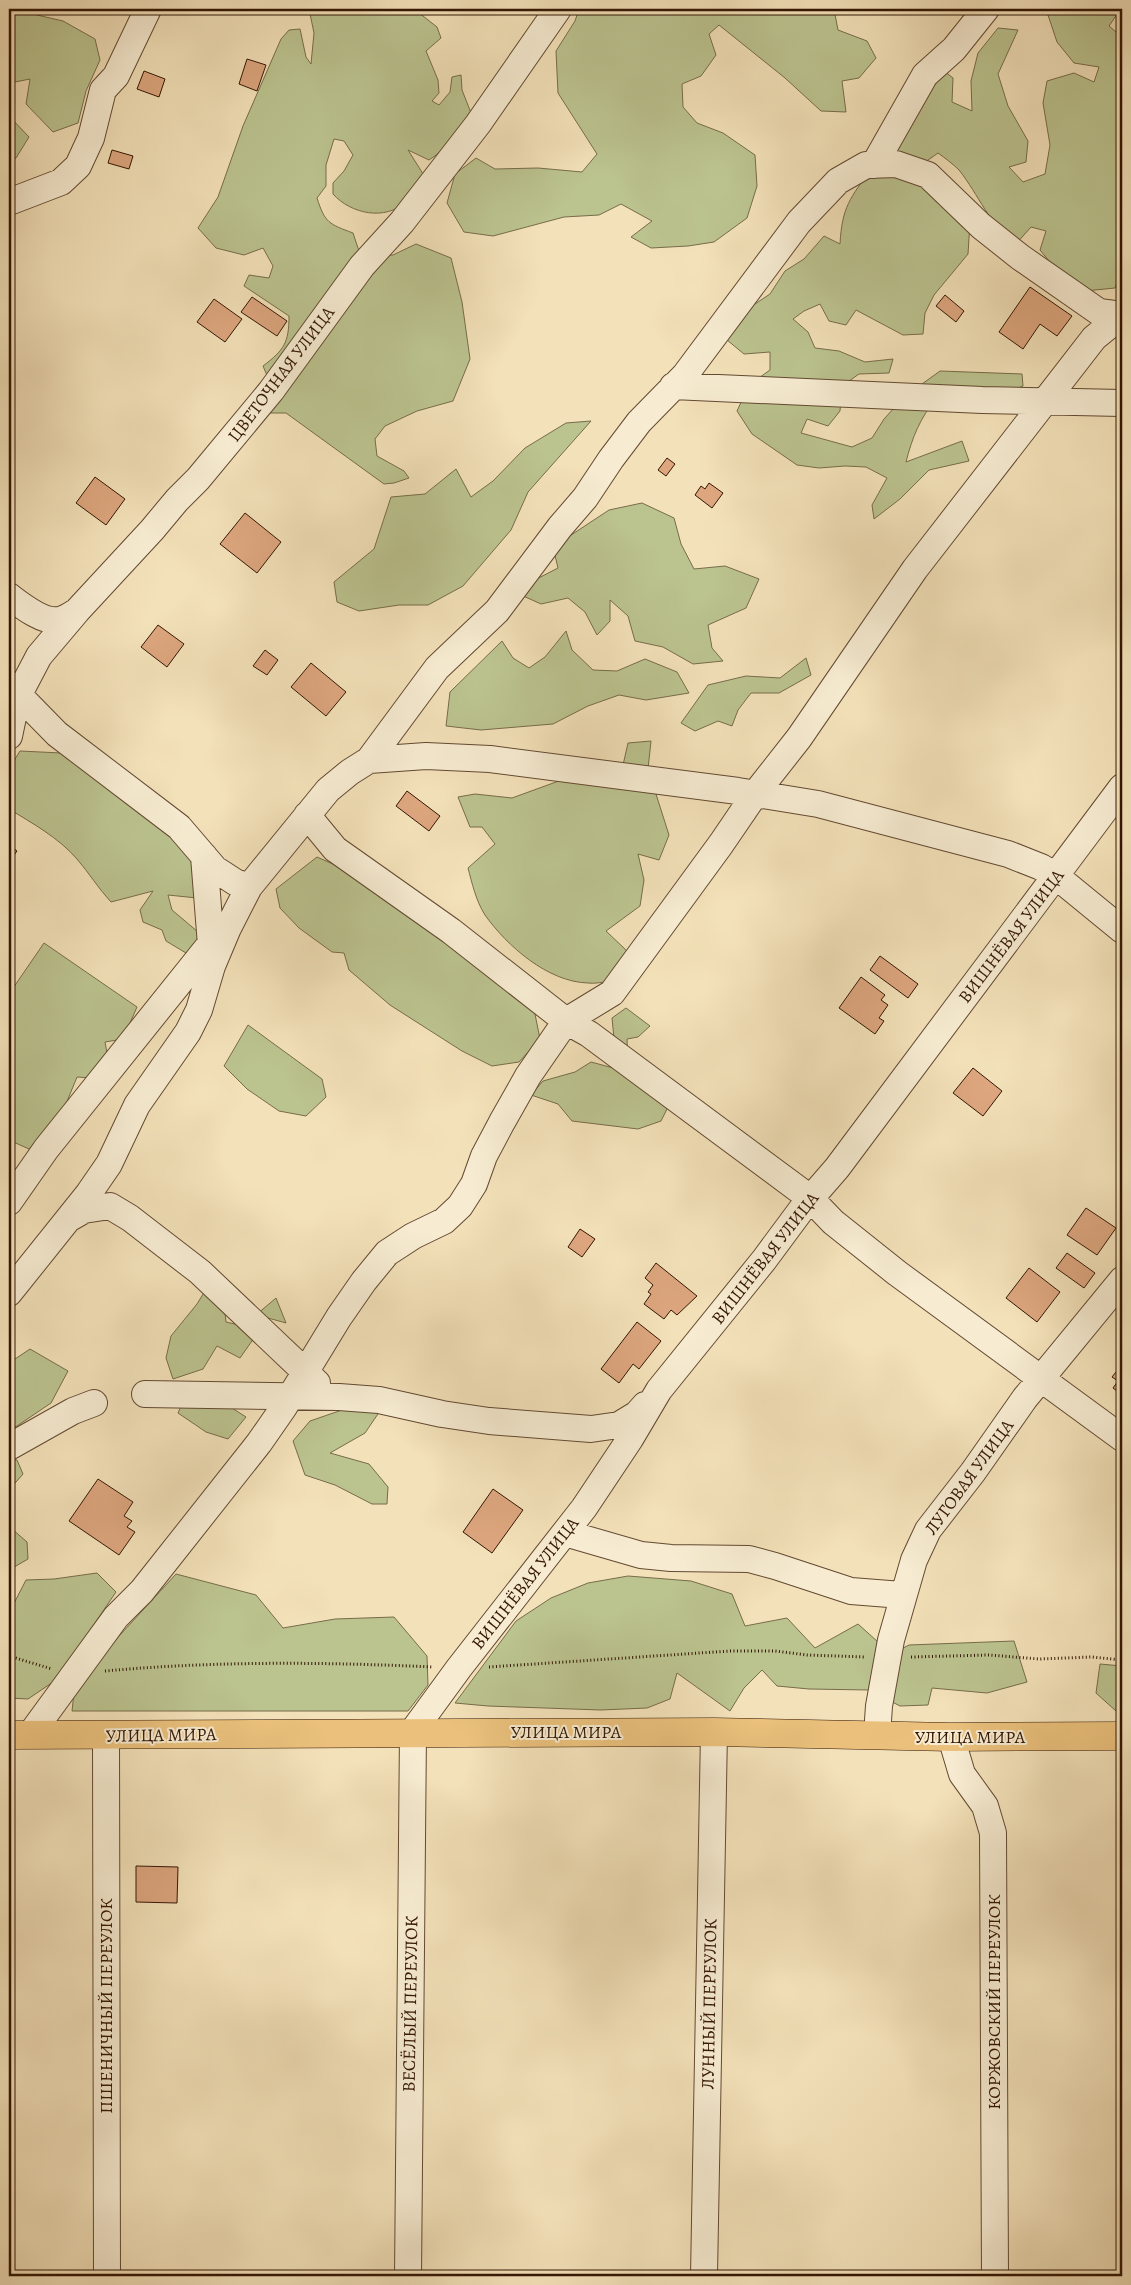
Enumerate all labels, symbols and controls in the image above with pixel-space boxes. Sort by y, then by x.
street label: ЦВЕТОЧНАЯ УЛИЦА [222,301,340,447]
street label: ВИШНЁВАЯ УЛИЦА [953,864,1070,1008]
street label: ВИШНЁВАЯ УЛИЦА [706,1186,825,1329]
street label: ЛУГОВАЯ УЛИЦА [919,1414,1019,1539]
street label: ВИШНЁВАЯ УЛИЦА [466,1511,585,1654]
street label: УЛИЦА МИРА [511,1720,622,1744]
street label: УЛИЦА МИРА [105,1722,217,1748]
street label: УЛИЦА МИРА [915,1725,1026,1749]
street label: КОРЖОВСКИЙ ПЕРЕУЛОК [982,1894,1006,2110]
street label: ПШЕНИЧНЫЙ ПЕРЕУЛОК [94,1898,118,2114]
street label: ВЕСЁЛЫЙ ПЕРЕУЛОК [396,1915,424,2092]
street label: ЛУННЫЙ ПЕРЕУЛОК [696,1918,722,2090]

